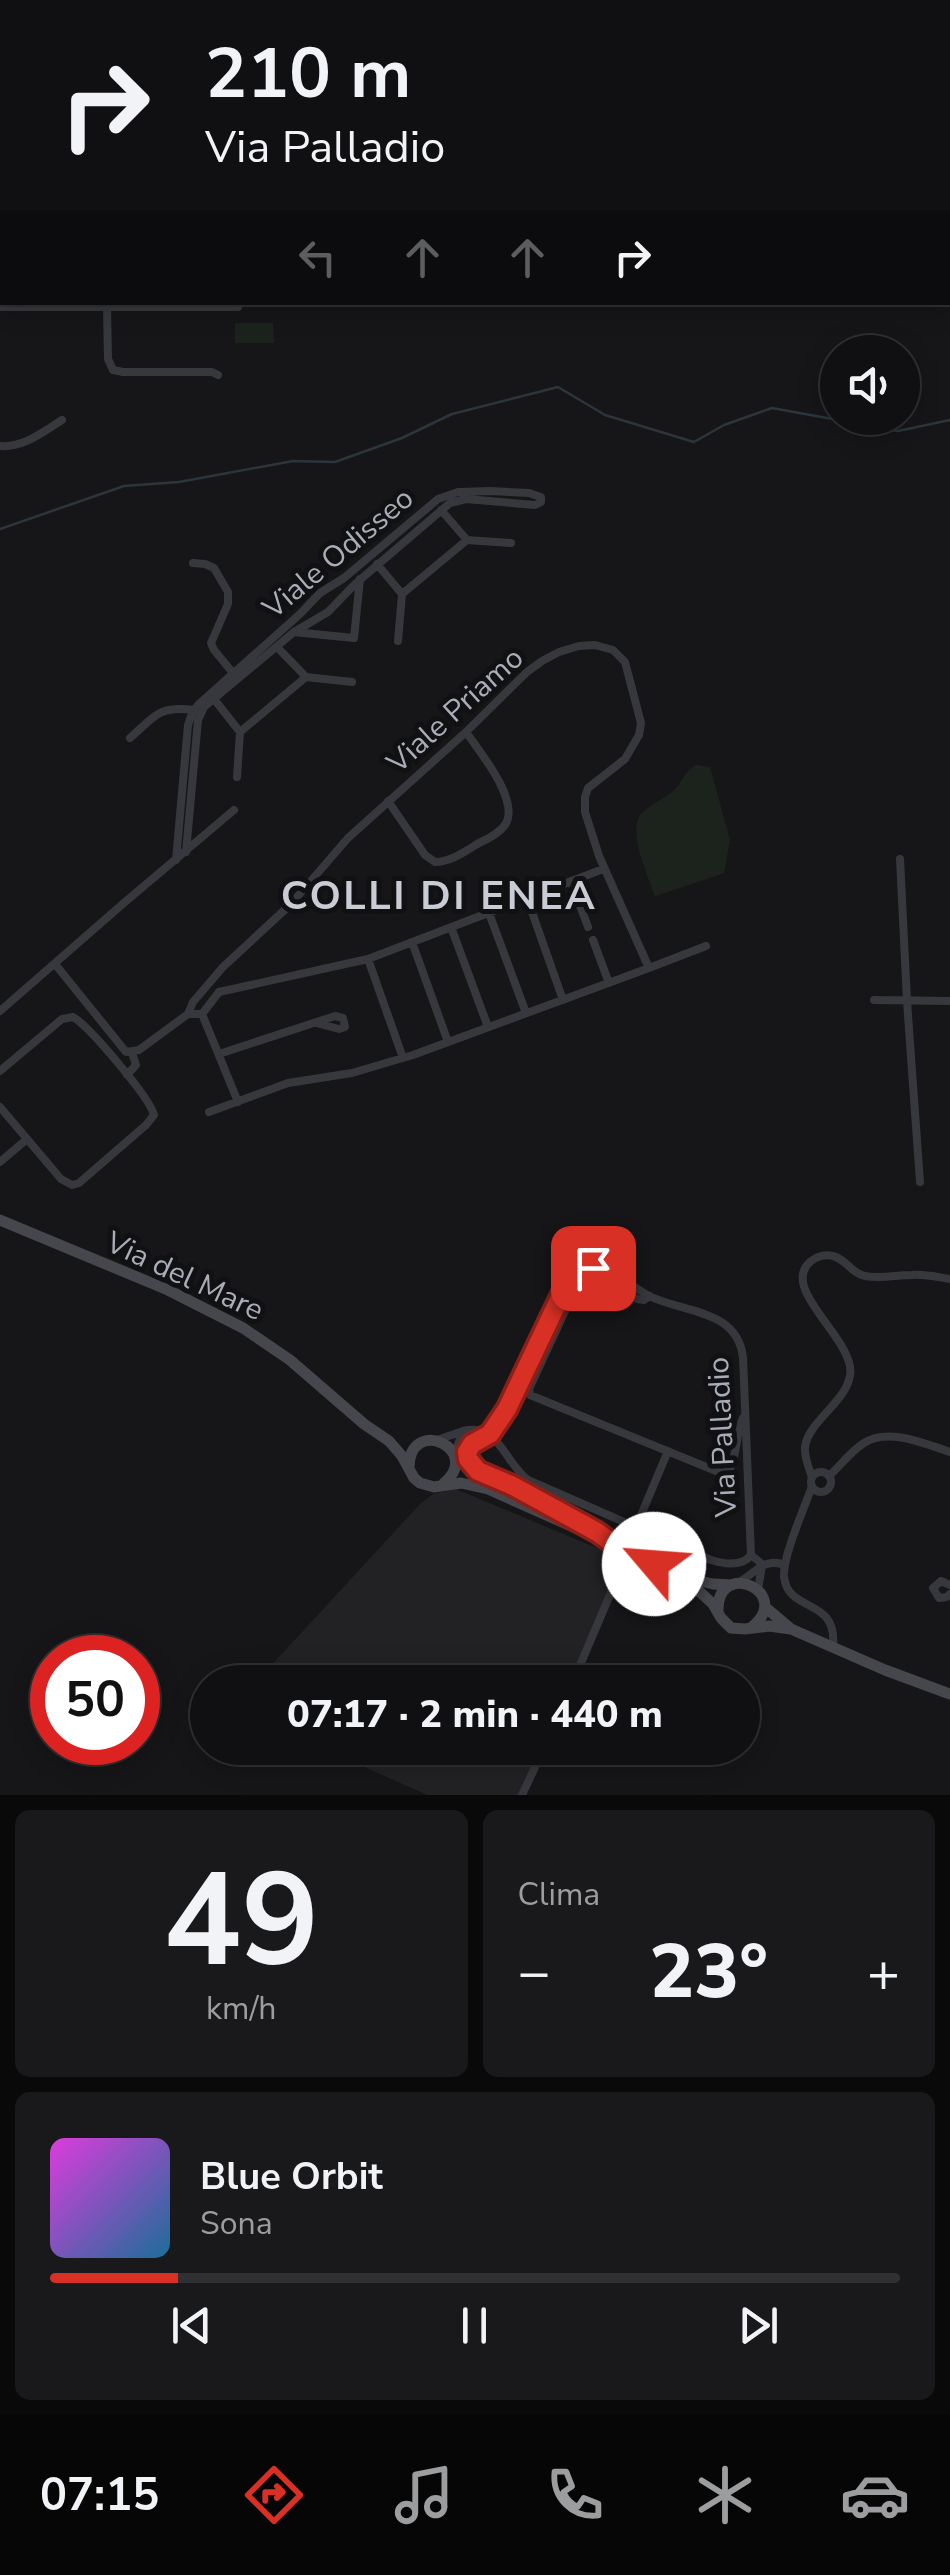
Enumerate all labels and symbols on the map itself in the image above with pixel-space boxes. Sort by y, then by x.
street label: Viale Odisseo [254,478,422,629]
street label: Viale Priamo [377,638,532,783]
district label: COLLI DI ENEA [281,869,597,923]
street label: Via del Mare [98,1222,270,1331]
pin [551,1226,636,1311]
street label: Via Palladio [698,1356,747,1519]
position arrow [602,1512,706,1616]
speed limit sign: 50 [30,1635,160,1765]

